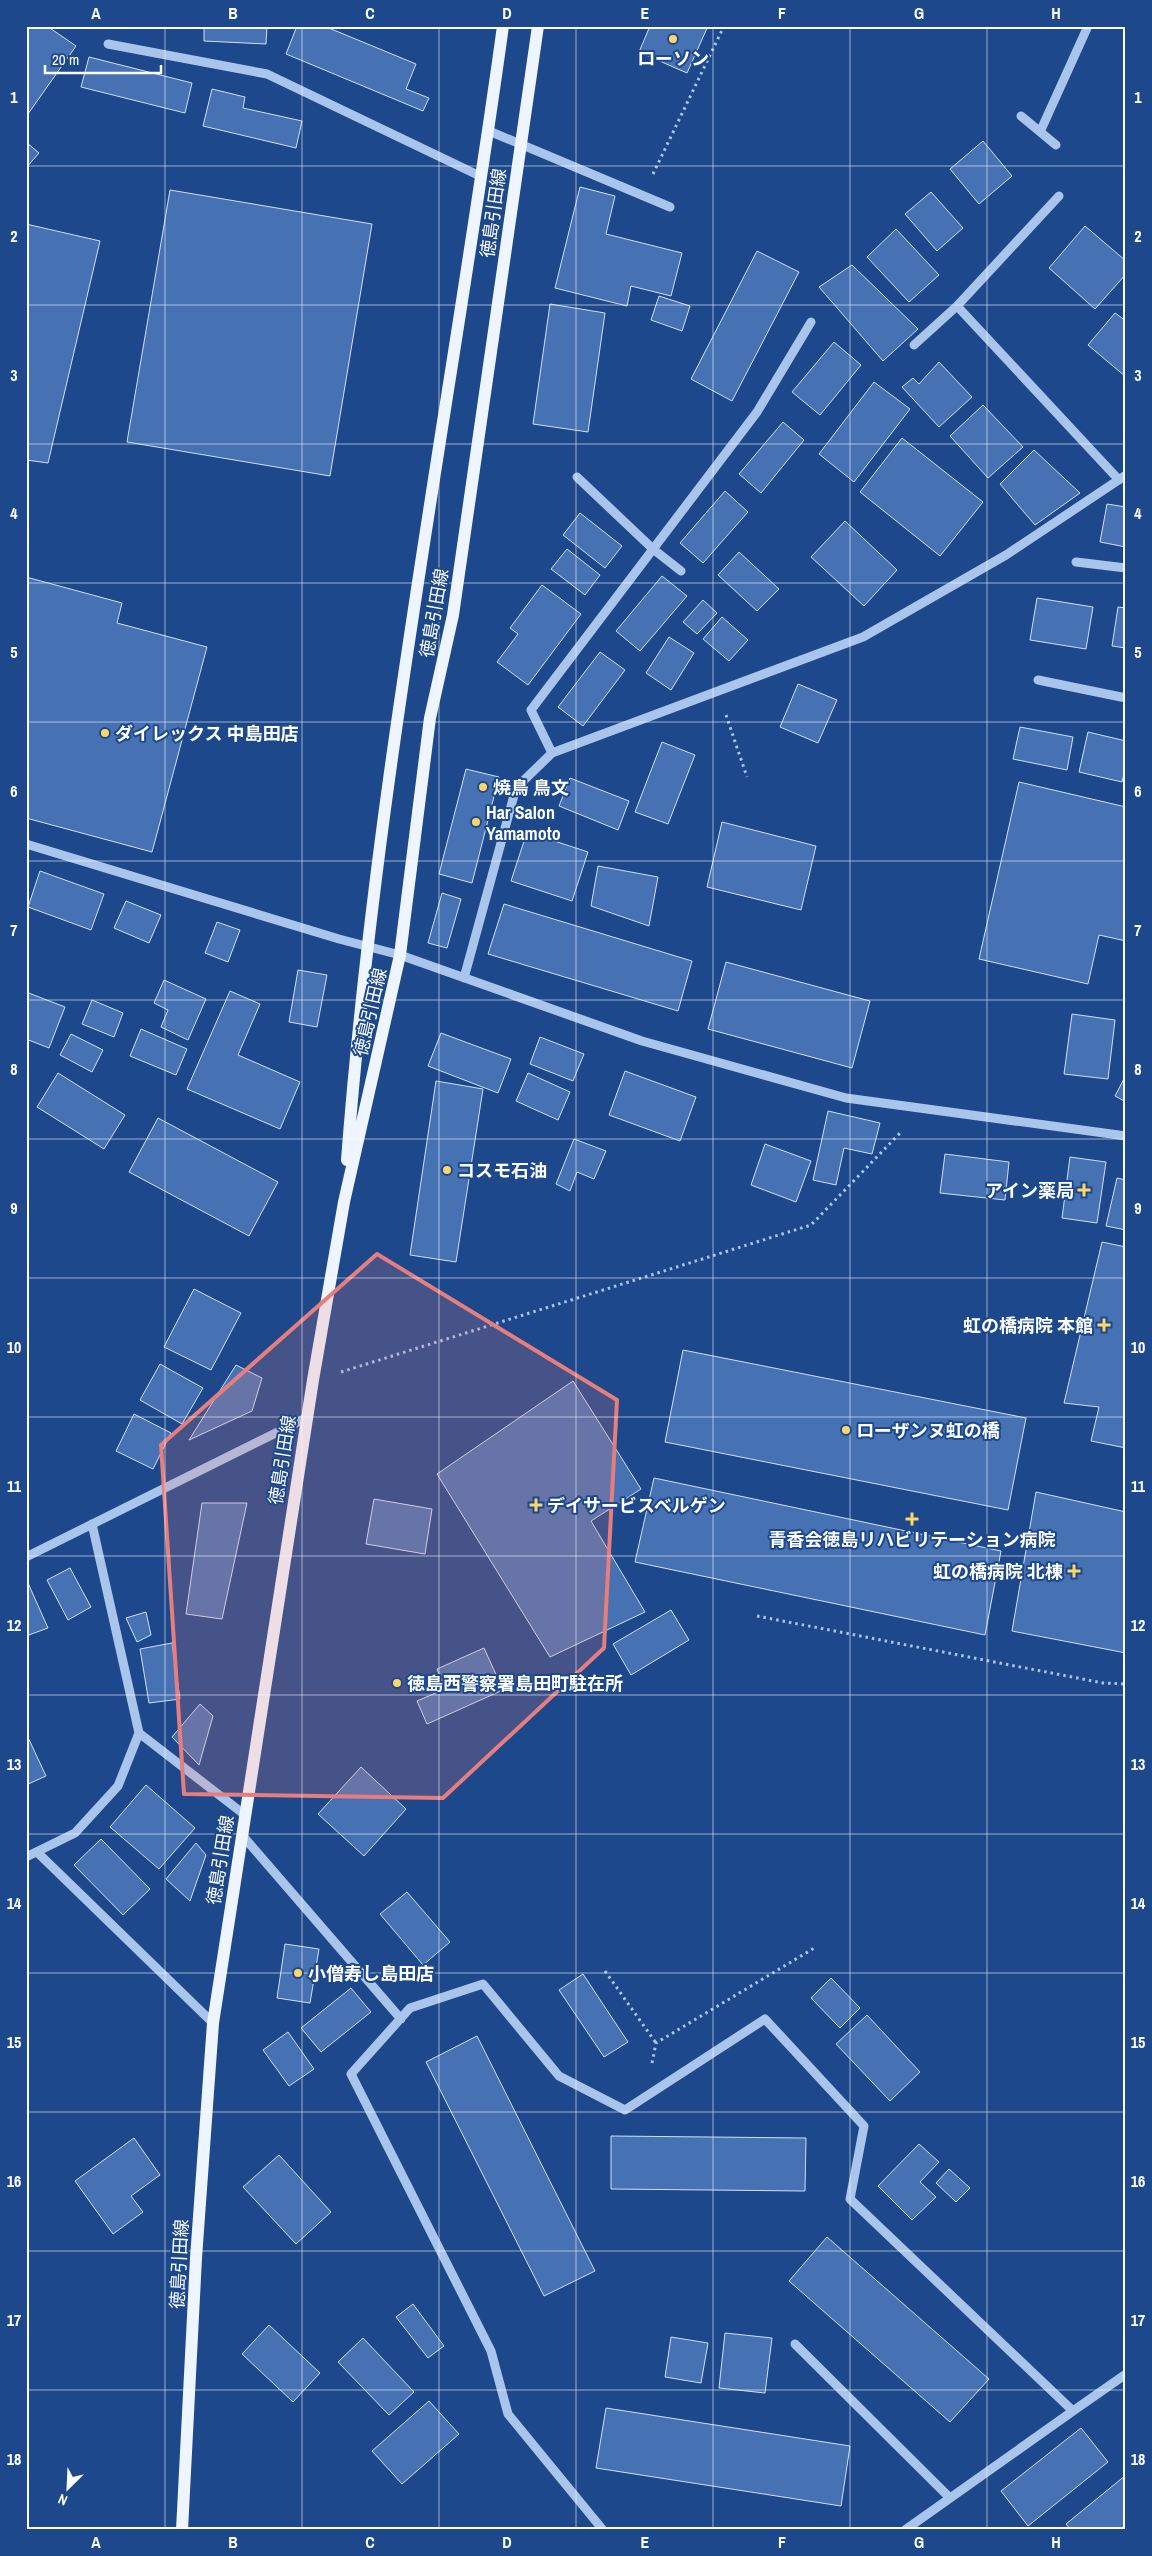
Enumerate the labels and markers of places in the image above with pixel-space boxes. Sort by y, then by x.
marker: ローソン [667,33,679,45]
place label: ローソン [637,46,709,71]
place label: ダイレックス 中島田店 [115,721,299,746]
marker: ダイレックス 中島田店 [99,727,111,739]
place label: 焼鳥 鳥文 [493,775,569,800]
marker: 焼鳥 鳥文 [477,781,489,793]
place label: Har Salon Yamamoto [486,800,561,846]
marker: Har Salon Yamamoto [470,816,482,828]
place label: コスモ石油 [457,1158,547,1183]
marker: コスモ石油 [441,1164,453,1176]
place label: アイン薬局 [985,1178,1074,1203]
marker: アイン薬局 [1078,1184,1090,1196]
place label: 虹の橋病院 本館 [963,1313,1093,1338]
marker: 虹の橋病院 本館 [1097,1318,1111,1332]
place label: ローザンヌ虹の橋 [856,1418,1000,1443]
marker: ローザンヌ虹の橋 [840,1424,852,1436]
place label: デイサービスベルゲン [547,1493,726,1518]
marker: デイサービスベルゲン [529,1498,543,1512]
marker: 青香会徳島リハビリテーション病院 [905,1512,919,1526]
place label: 青香会徳島リハビリテーション病院 [768,1527,1056,1552]
place label: 虹の橋病院 北棟 [933,1559,1063,1584]
marker: 虹の橋病院 北棟 [1067,1564,1081,1578]
place label: 徳島西警察署島田町駐在所 [407,1671,623,1696]
marker: 徳島西警察署島田町駐在所 [391,1677,403,1689]
place label: 小僧寿し島田店 [308,1961,434,1986]
marker: 小僧寿し島田店 [292,1967,304,1979]

